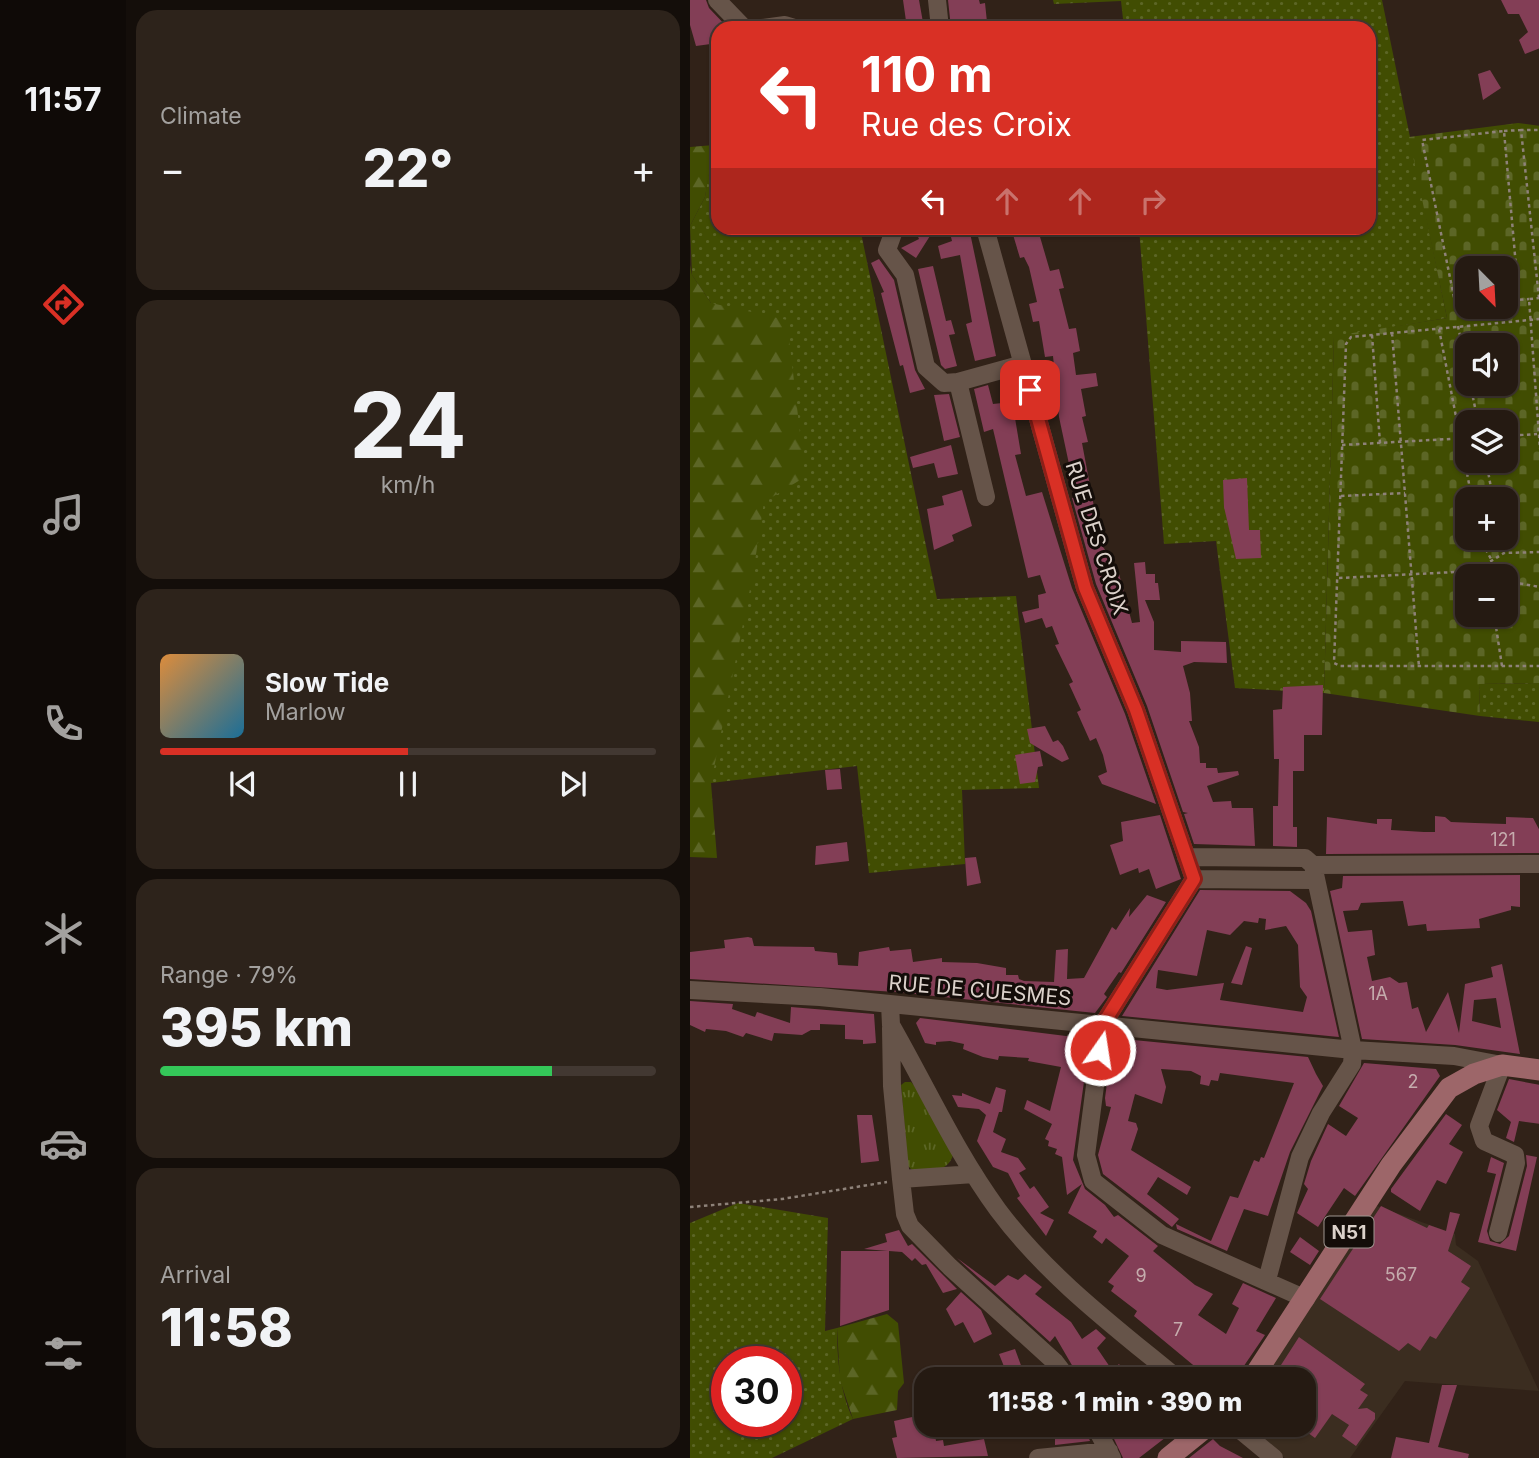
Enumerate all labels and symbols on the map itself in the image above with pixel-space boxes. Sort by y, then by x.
north arrow [1455,256,1518,318]
pin [1000,360,1060,420]
street label: RUE DES CROIX [1060,458,1134,618]
house number: 121 [1490,829,1516,850]
street label: RUE DE CUESMES [888,970,1072,1010]
house number: 1A [1368,983,1388,1004]
position arrow [1063,1013,1137,1087]
house number: 2 [1408,1071,1418,1092]
road number: N51 [1324,1216,1374,1248]
house number: 567 [1385,1264,1417,1285]
house number: 9 [1135,1265,1147,1286]
house number: 7 [1173,1319,1183,1340]
speed limit sign: 30 [711,1346,802,1437]

